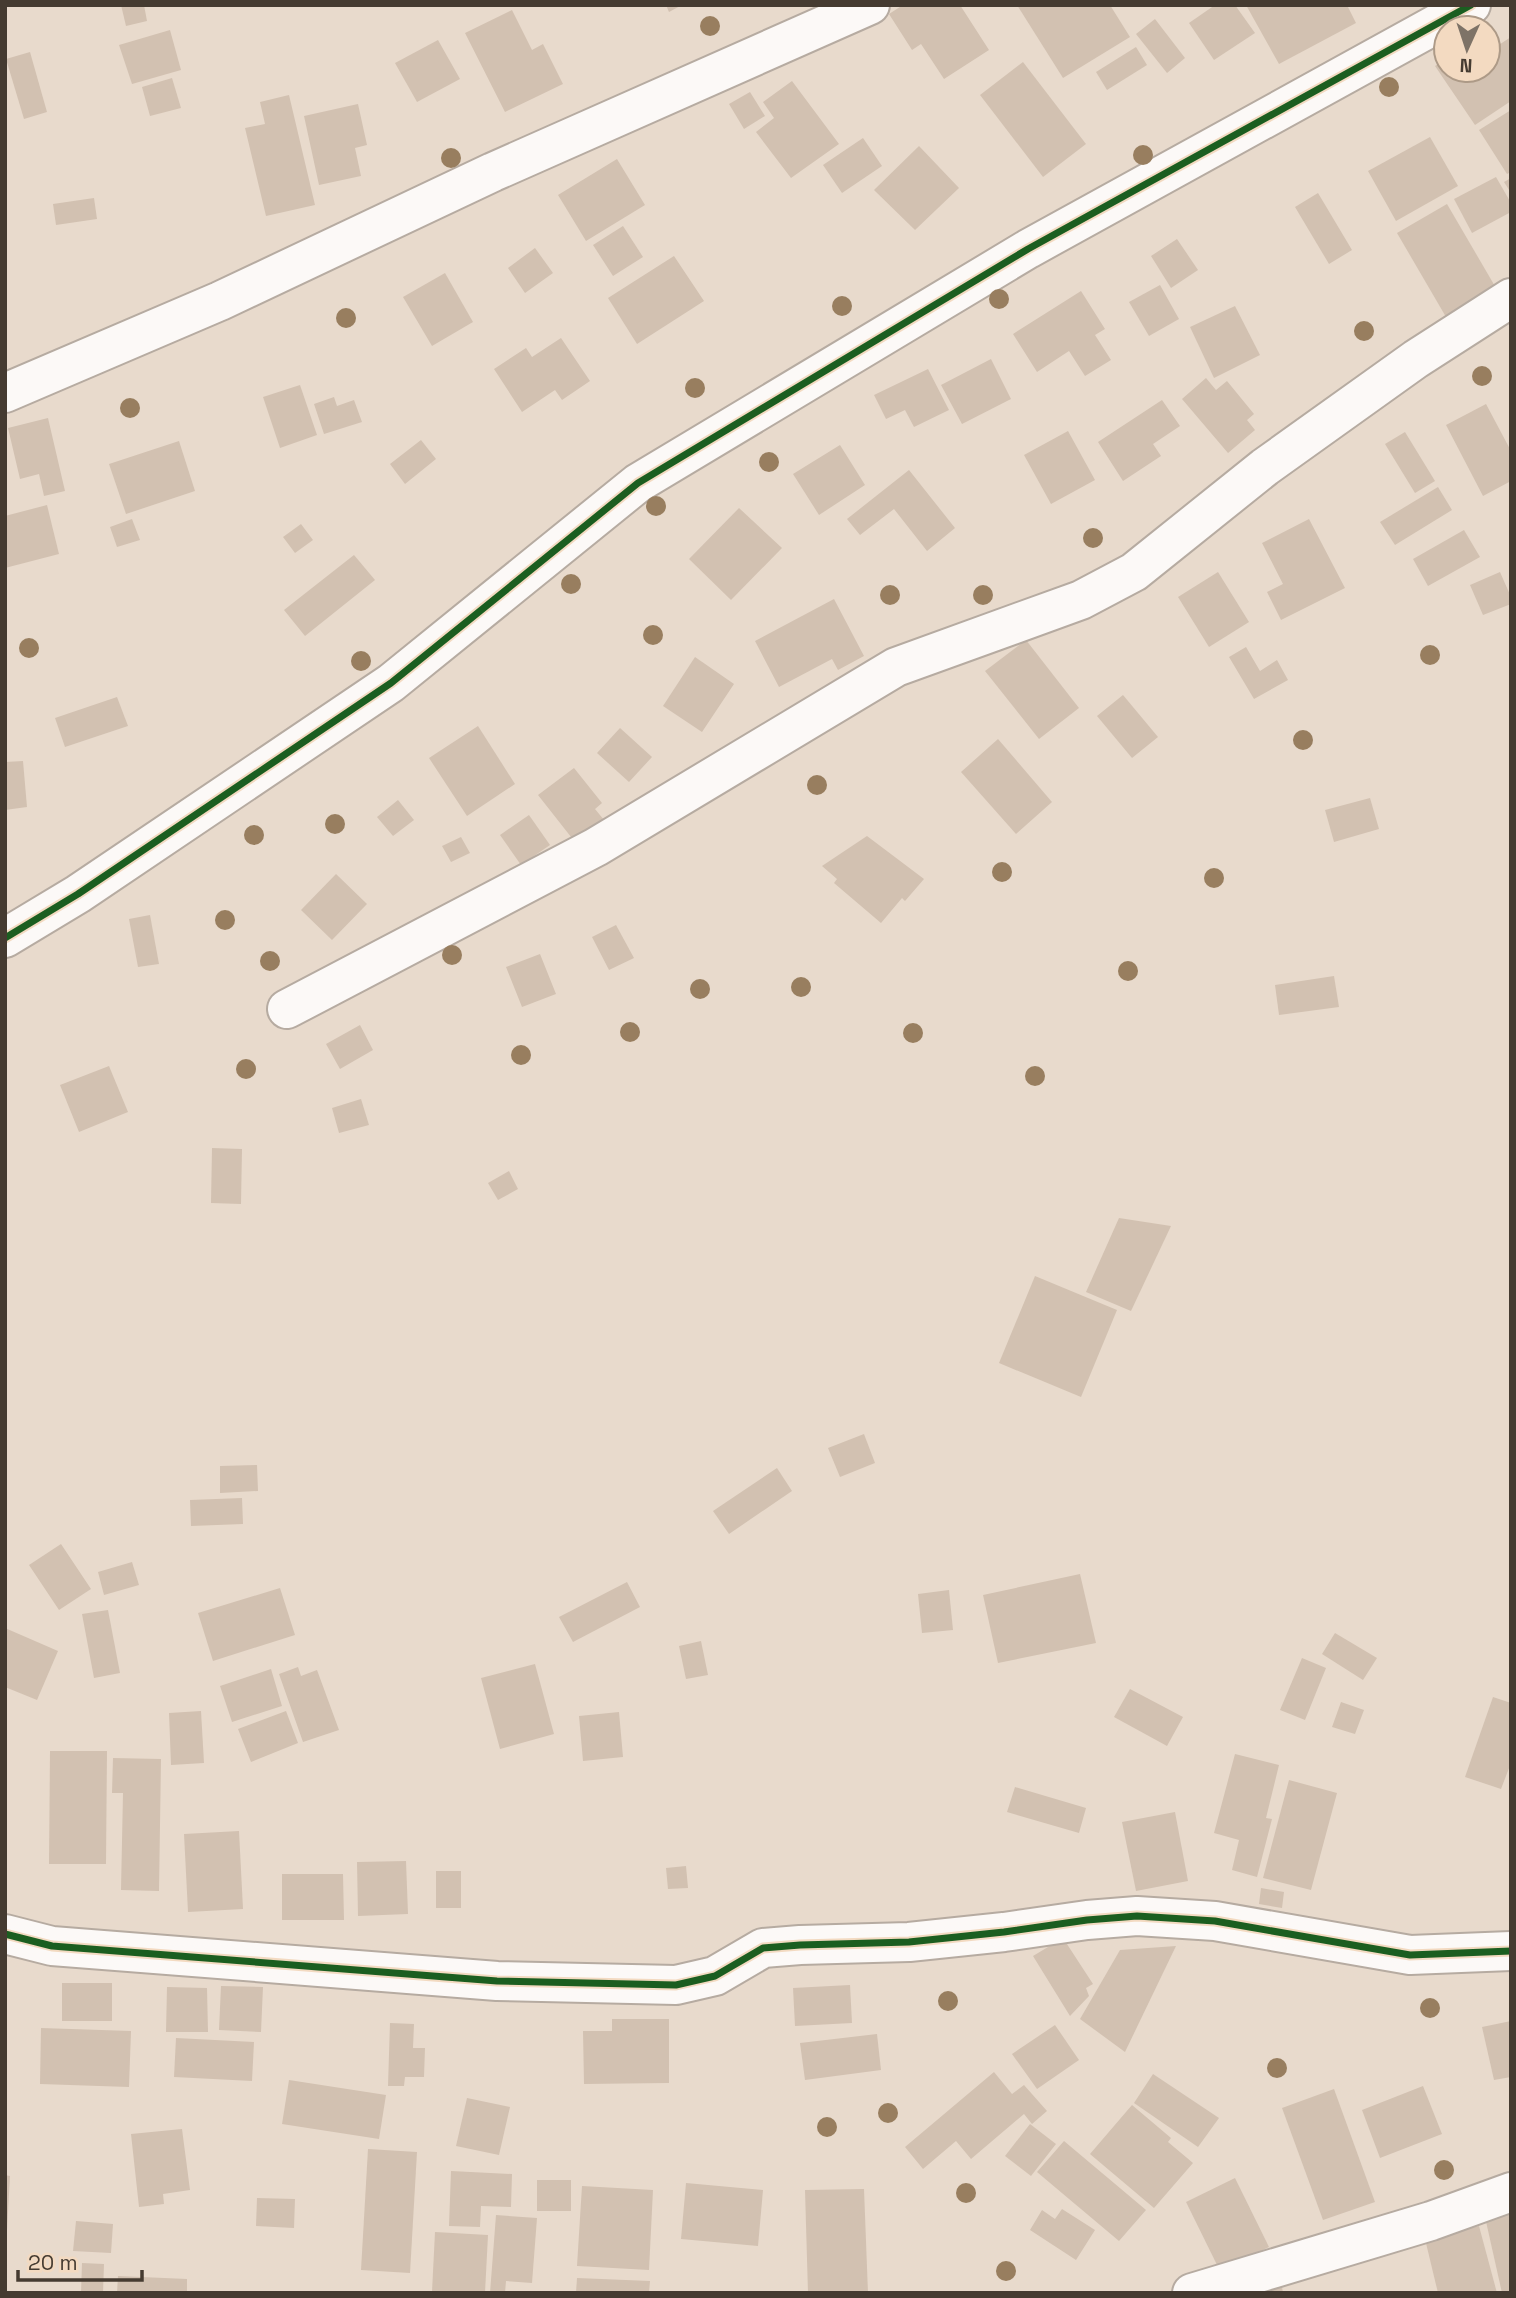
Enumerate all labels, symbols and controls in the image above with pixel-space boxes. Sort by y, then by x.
north arrow [1432,14,1502,84]
text: N [1459,53,1473,78]
scale bar [18,2238,142,2282]
text: 20 m [28,2249,78,2276]

